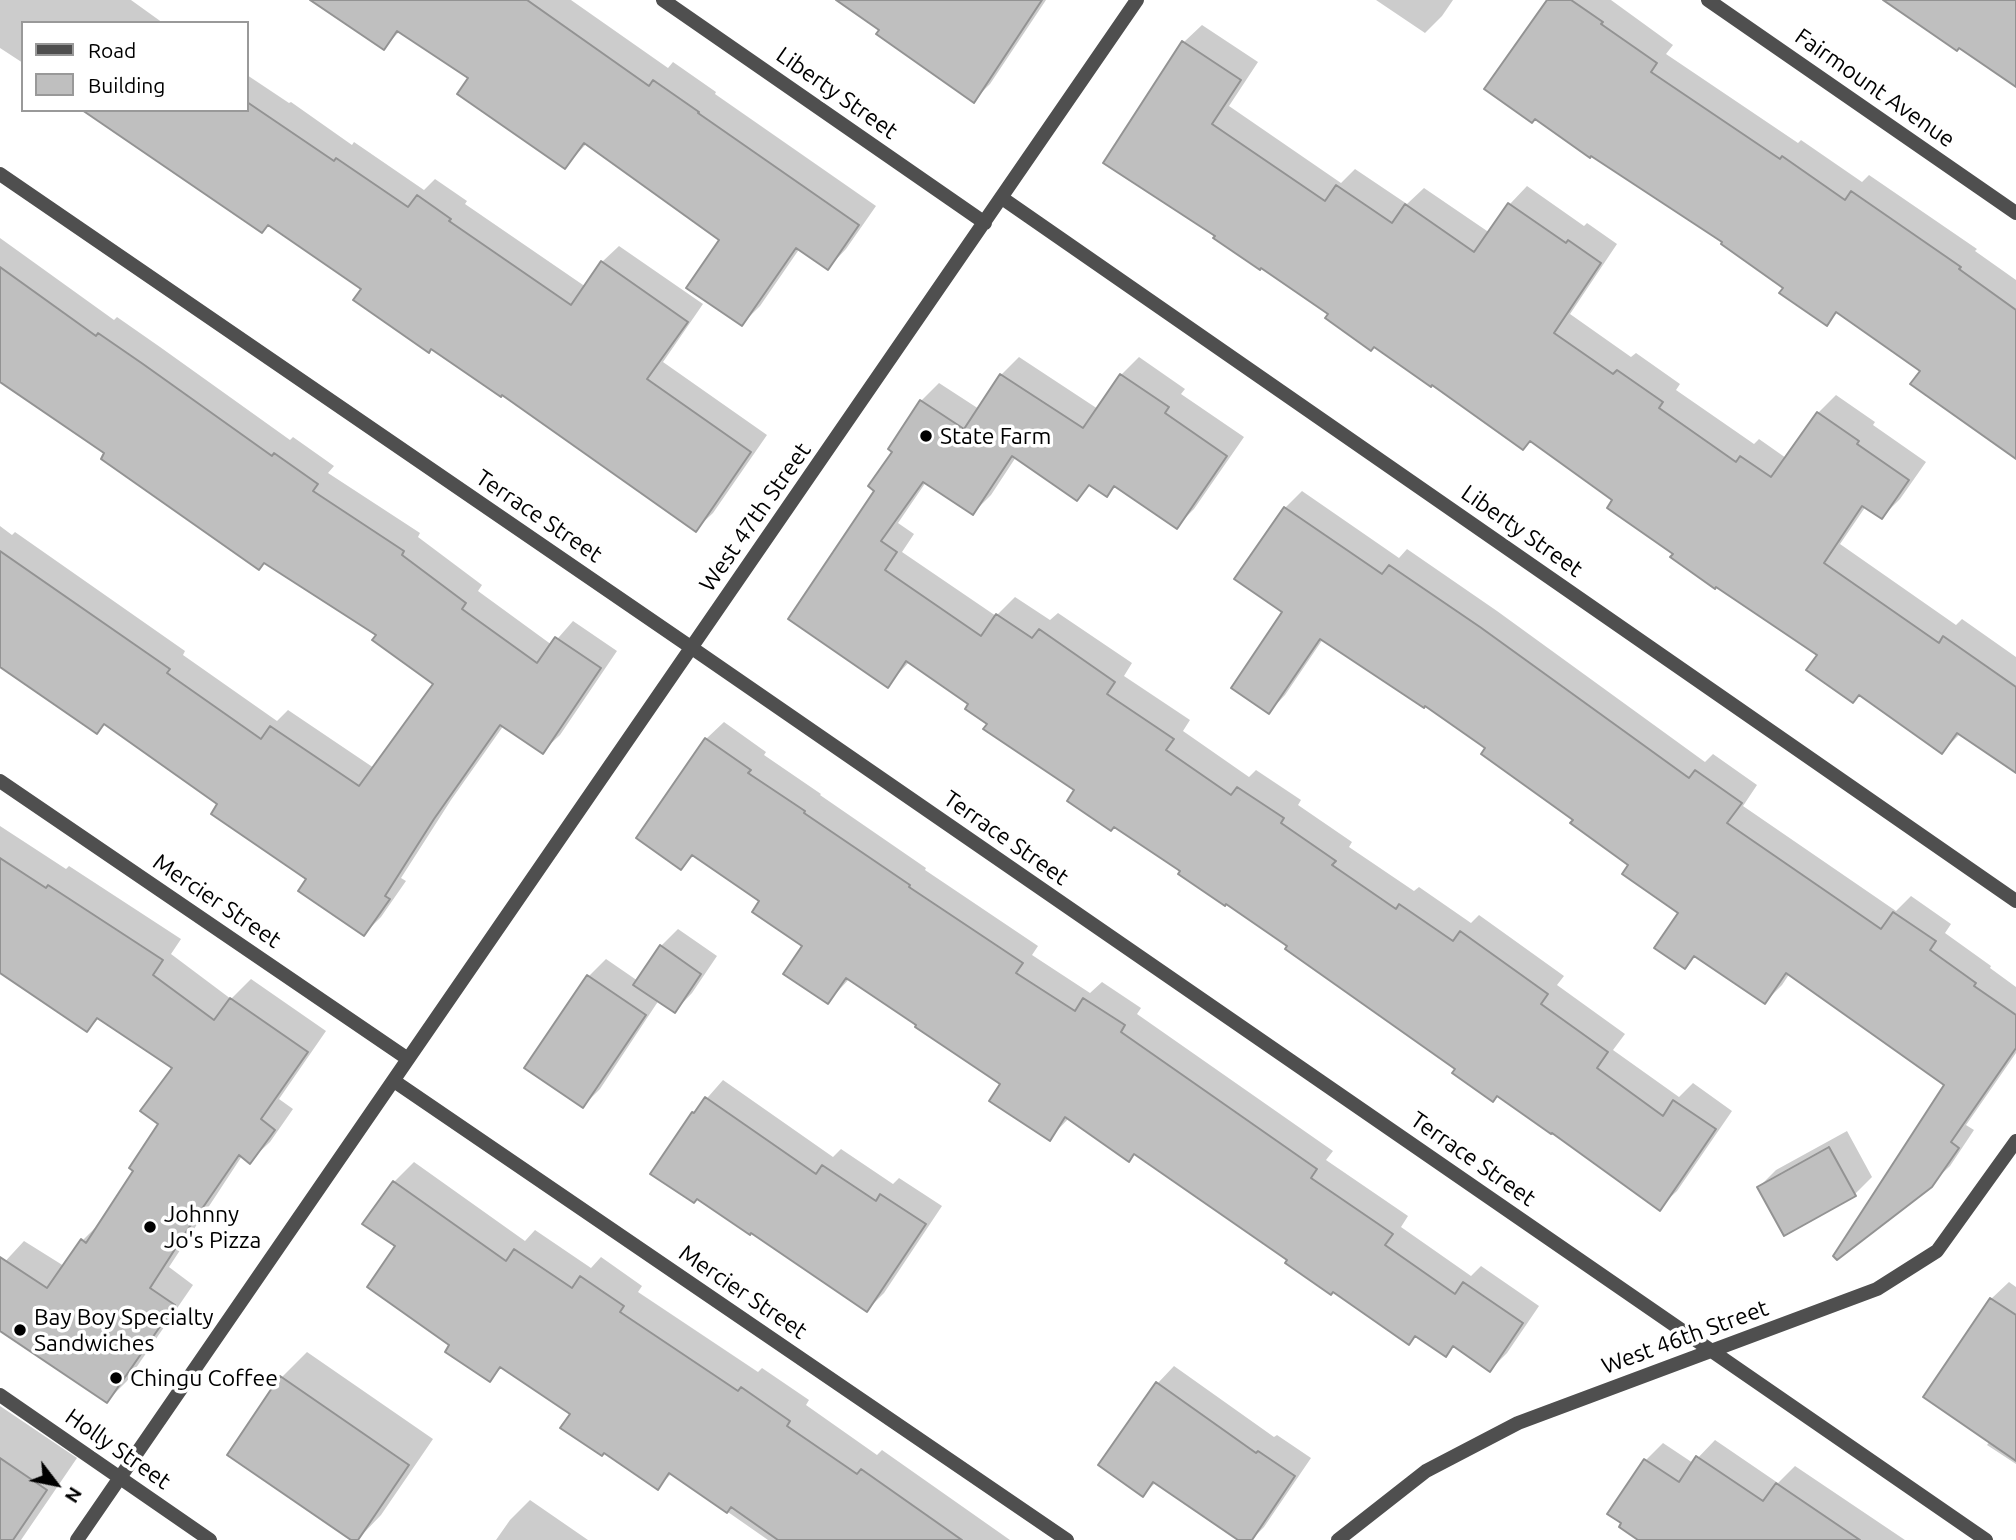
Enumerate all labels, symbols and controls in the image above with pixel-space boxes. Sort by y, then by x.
legend [21,21,248,112]
street label: Fairmount Avenue [1790,23,1960,153]
text: Road [88,38,136,62]
street label: Liberty Street [771,41,903,145]
text: Building [88,73,165,97]
place label: State Farm [940,422,1051,450]
marker: State Farm [918,428,934,444]
street label: West 47th Street [693,437,817,597]
street label: Terrace Street [471,464,607,568]
street label: Liberty Street [1456,479,1588,583]
street label: Terrace Street [938,785,1074,891]
street label: Mercier Street [148,848,286,954]
street label: Terrace Street [1405,1106,1541,1212]
place label: Johnny Jo's Pizza [164,1200,261,1254]
marker: Johnny Jo's Pizza [142,1219,158,1235]
street label: Mercier Street [674,1239,812,1345]
street label: West 46th Street [1598,1294,1772,1380]
place label: Bay Boy Specialty Sandwiches [34,1303,214,1357]
marker: Bay Boy Specialty Sandwiches [12,1322,28,1338]
place label: Chingu Coffee [130,1364,278,1392]
marker: Chingu Coffee [108,1370,124,1386]
street label: Holly Street [60,1403,176,1495]
north arrow [21,1449,91,1519]
text: N [61,1483,87,1507]

